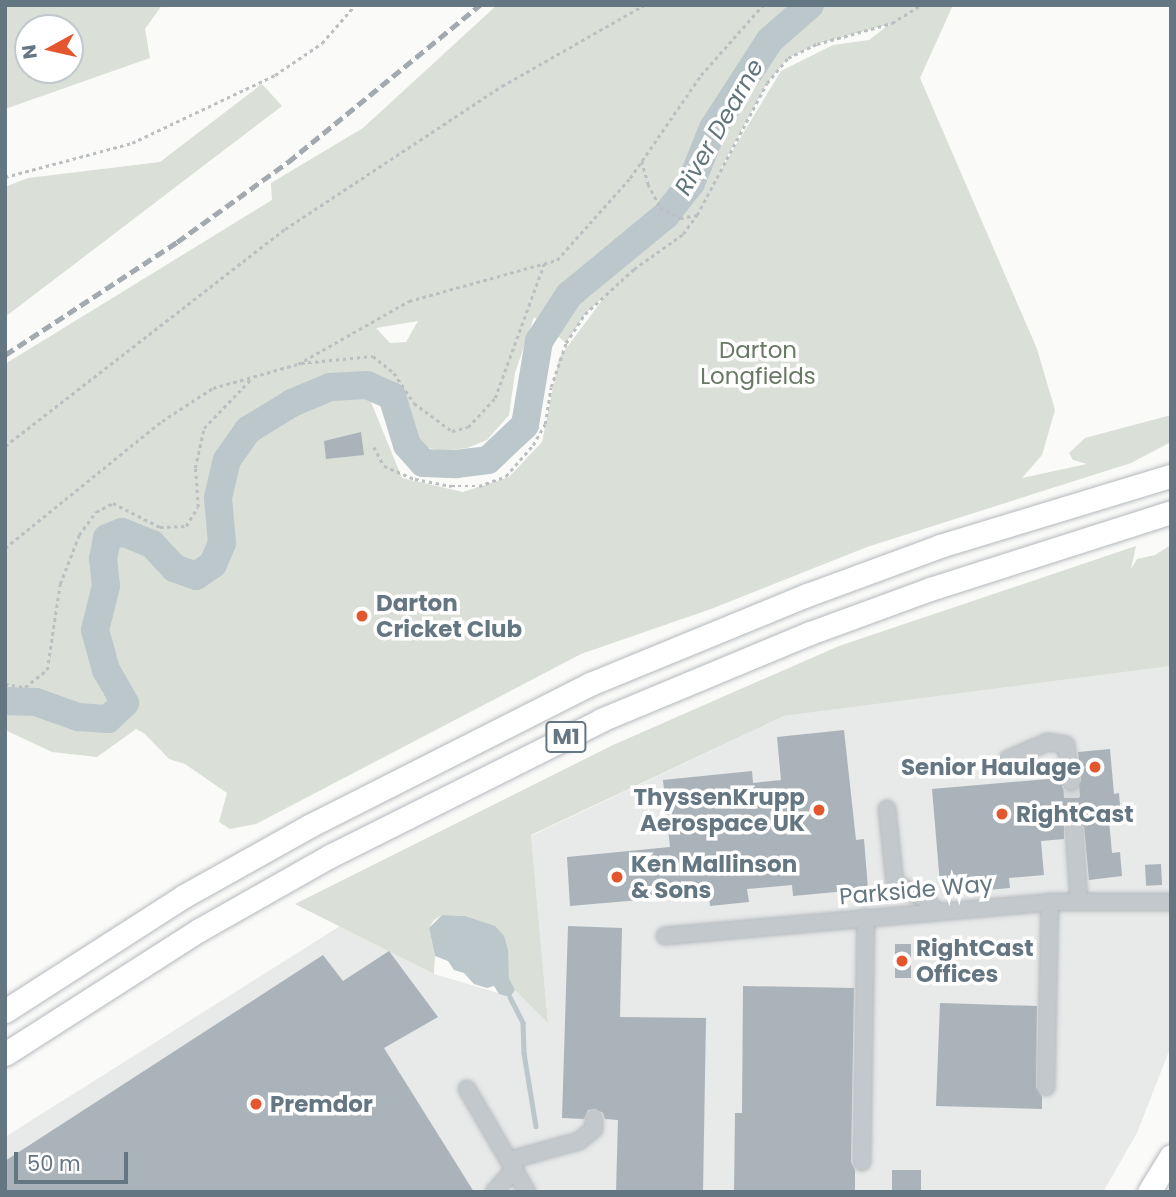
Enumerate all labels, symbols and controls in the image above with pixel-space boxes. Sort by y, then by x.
north arrow [14,14,84,84]
text: N [15,43,44,61]
water label: River Dearne [668,54,770,200]
park label: Darton Longfields [700,336,816,390]
place label: Darton Cricket Club [376,589,522,643]
marker: Darton Cricket Club [354,608,370,624]
road number: M1 [545,720,587,754]
place label: Senior Haulage [901,753,1081,781]
marker: Senior Haulage [1087,759,1103,775]
place label: ThyssenKrupp Aerospace UK [633,783,805,837]
place label: RightCast [1016,800,1134,828]
marker: ThyssenKrupp Aerospace UK [811,802,827,818]
marker: RightCast [994,806,1010,822]
place label: Ken Mallinson & Sons [631,850,797,904]
marker: Ken Mallinson & Sons [609,869,625,885]
street label: Parkside Way [838,870,994,910]
place label: RightCast Offices [916,934,1034,988]
marker: RightCast Offices [894,953,910,969]
place label: Premdor [270,1090,373,1118]
marker: Premdor [248,1096,264,1112]
scale bar [18,1138,131,1182]
text: 50 m [27,1149,81,1178]

